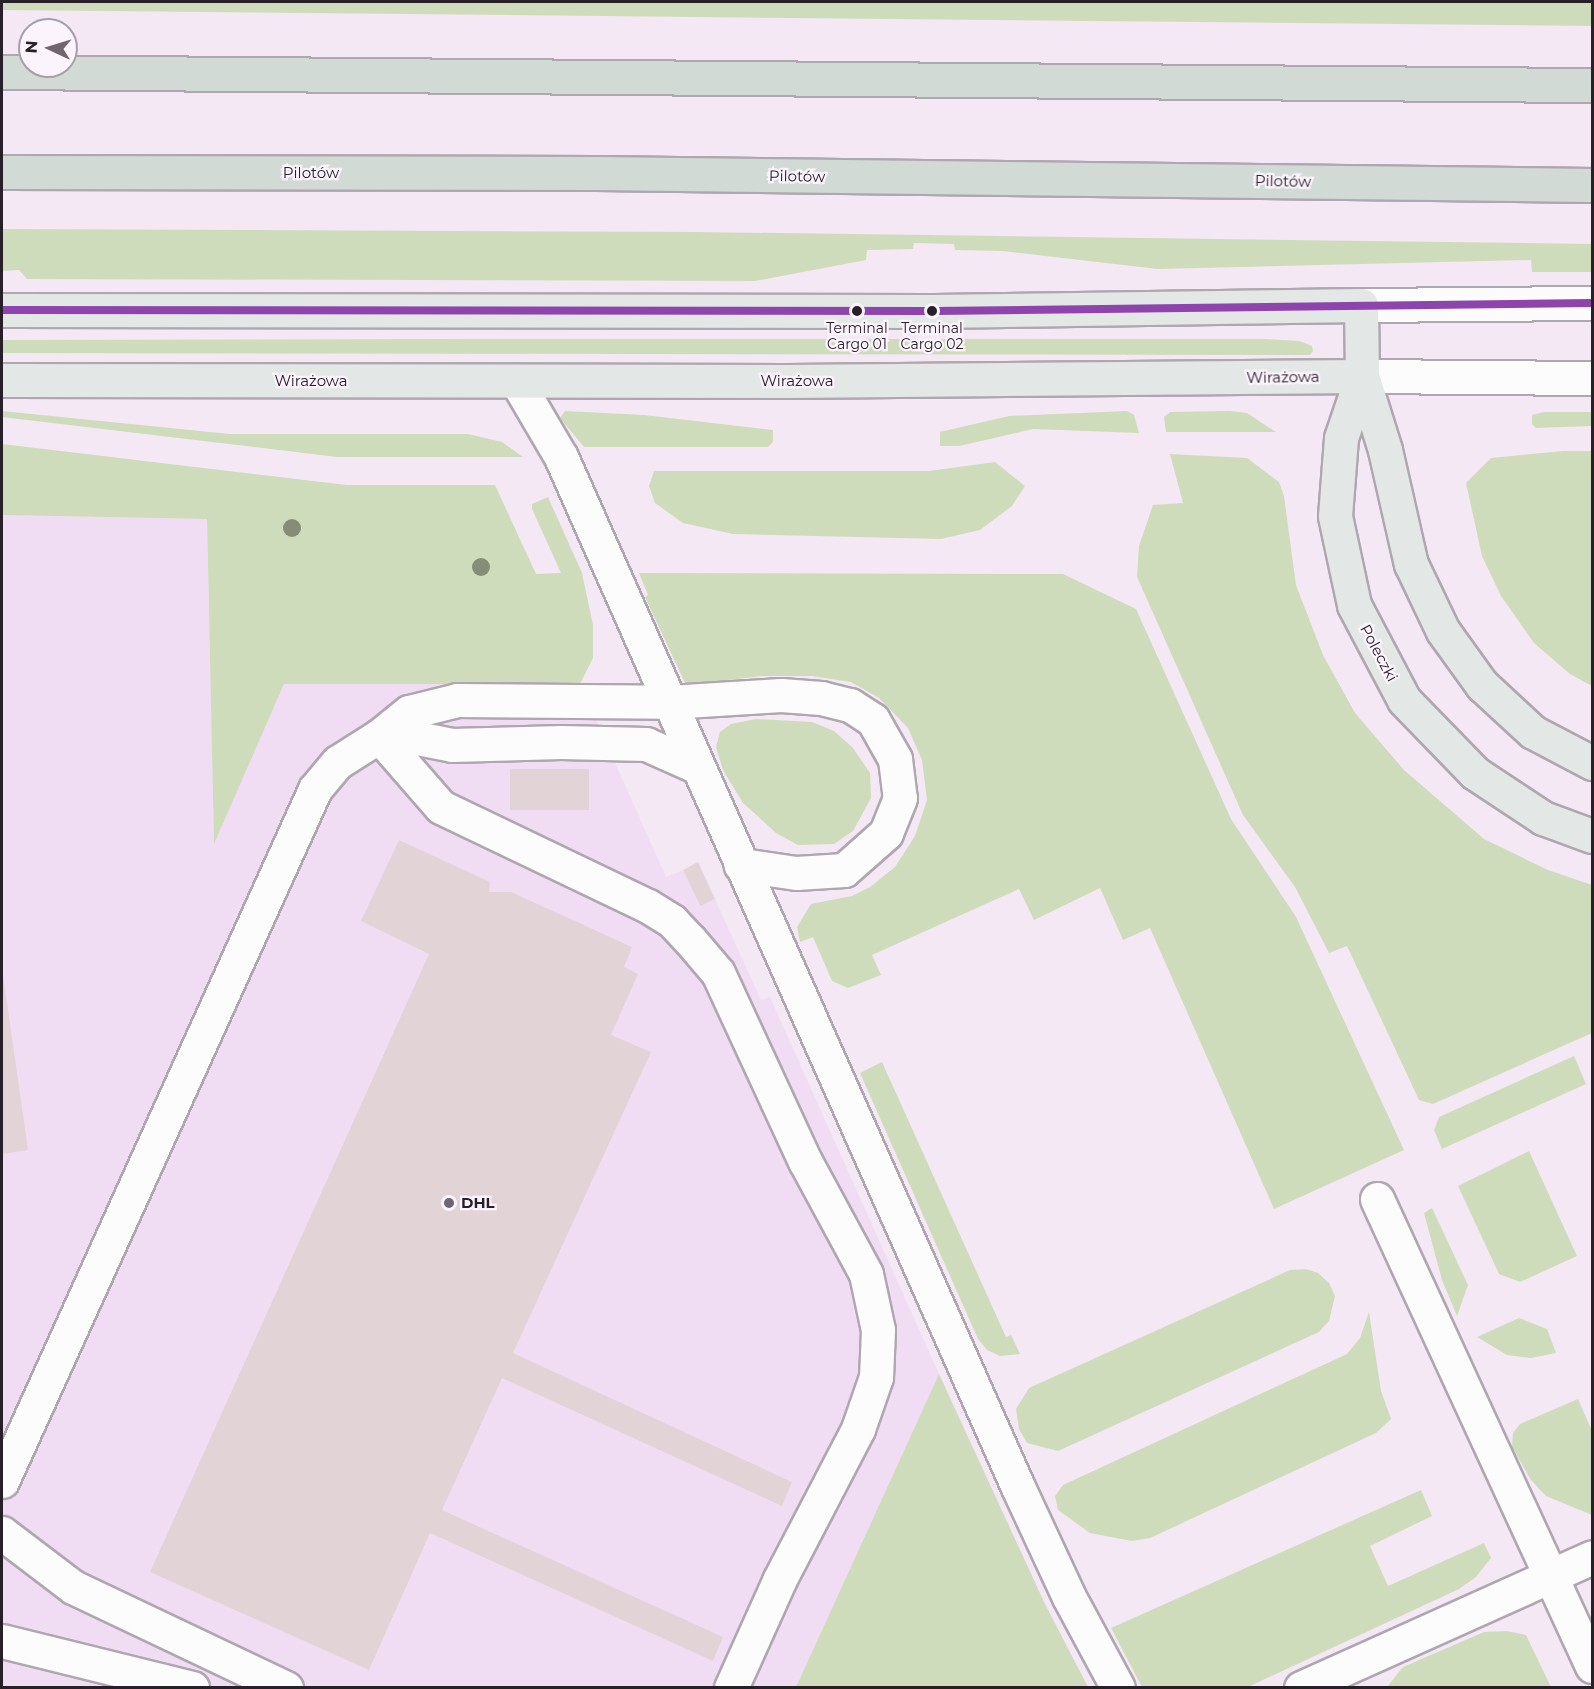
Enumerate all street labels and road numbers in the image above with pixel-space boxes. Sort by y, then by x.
street label: Pilotów [283,164,339,182]
street label: Pilotów [769,167,825,185]
street label: Pilotów [1255,172,1311,190]
street label: Wirażowa [1246,367,1320,387]
street label: Wirażowa [274,372,348,390]
street label: Wirażowa [760,372,834,390]
street label: Poleczki [1356,621,1402,685]

